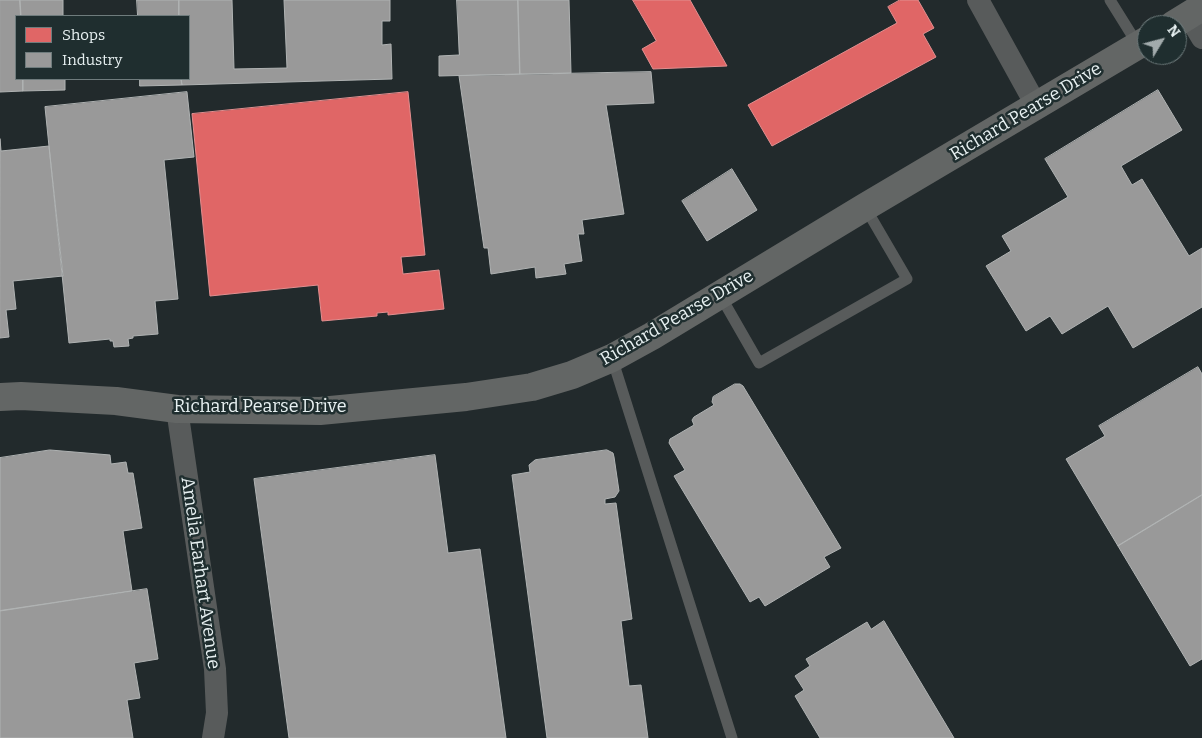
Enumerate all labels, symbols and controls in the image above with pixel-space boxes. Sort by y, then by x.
legend [15,15,190,80]
north arrow [1137,15,1187,65]
text: N [1164,22,1184,41]
text: Shops [62,26,105,44]
text: Industry [62,51,122,69]
street label: Richard Pearse Drive [946,58,1106,166]
street label: Richard Pearse Drive [597,265,757,371]
street label: Richard Pearse Drive [174,396,346,418]
street label: Amelia Earhart Avenue [176,475,224,671]

